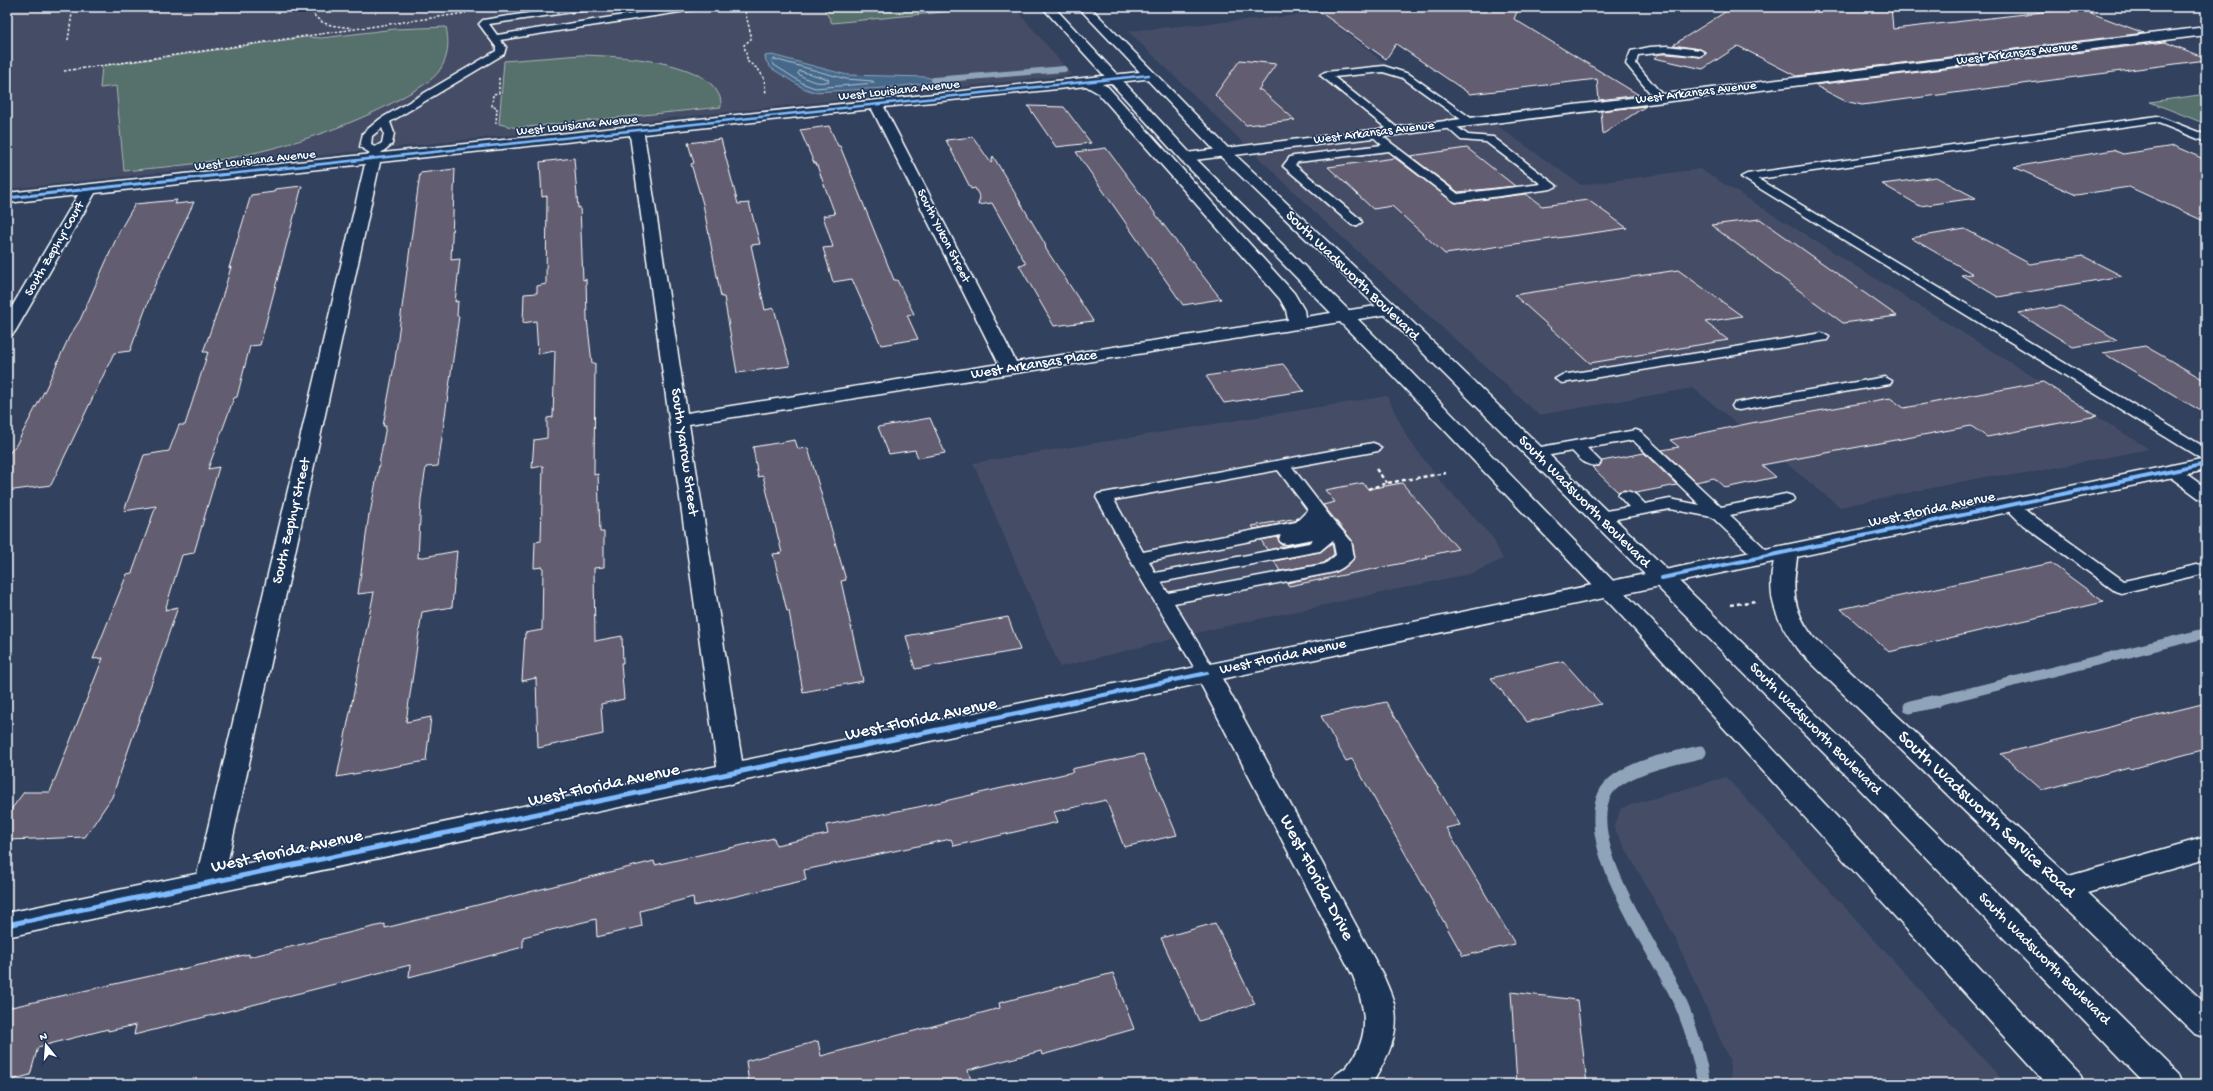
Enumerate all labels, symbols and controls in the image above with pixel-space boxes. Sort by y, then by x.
street label: West Arkansas Avenue [1956,39,2078,69]
street label: West Louisiana Avenue [838,77,961,105]
street label: West Arkansas Avenue [1635,78,1757,108]
street label: West Louisiana Avenue [516,112,639,140]
street label: West Arkansas Avenue [1313,118,1435,148]
street label: West Louisiana Avenue [194,147,317,175]
street label: South Yukon Street [913,187,974,287]
street label: South Zephyr Court [22,198,89,299]
street label: South Wadsworth Boulevard [1281,207,1424,346]
street label: West Arkansas Place [970,346,1099,384]
street label: South Yarrow Street [666,387,702,519]
street label: South Wadsworth Boulevard [1514,432,1655,573]
street label: South Zephyr Street [269,454,316,586]
street label: West Florida Avenue [1867,488,1997,532]
street label: West Florida Avenue [1218,635,1348,679]
street label: South Wadsworth Boulevard [1745,659,1886,800]
street label: West Florida Avenue [843,694,999,746]
street label: South Wadsworth Service Road [1893,727,2080,904]
street label: West Florida Avenue [526,760,682,812]
street label: West Florida Drive [1274,811,1358,945]
street label: West Florida Avenue [209,826,365,878]
street label: South Wadsworth Boulevard [1974,889,2115,1030]
north arrow [26,1025,66,1065]
text: N [38,1031,49,1044]

